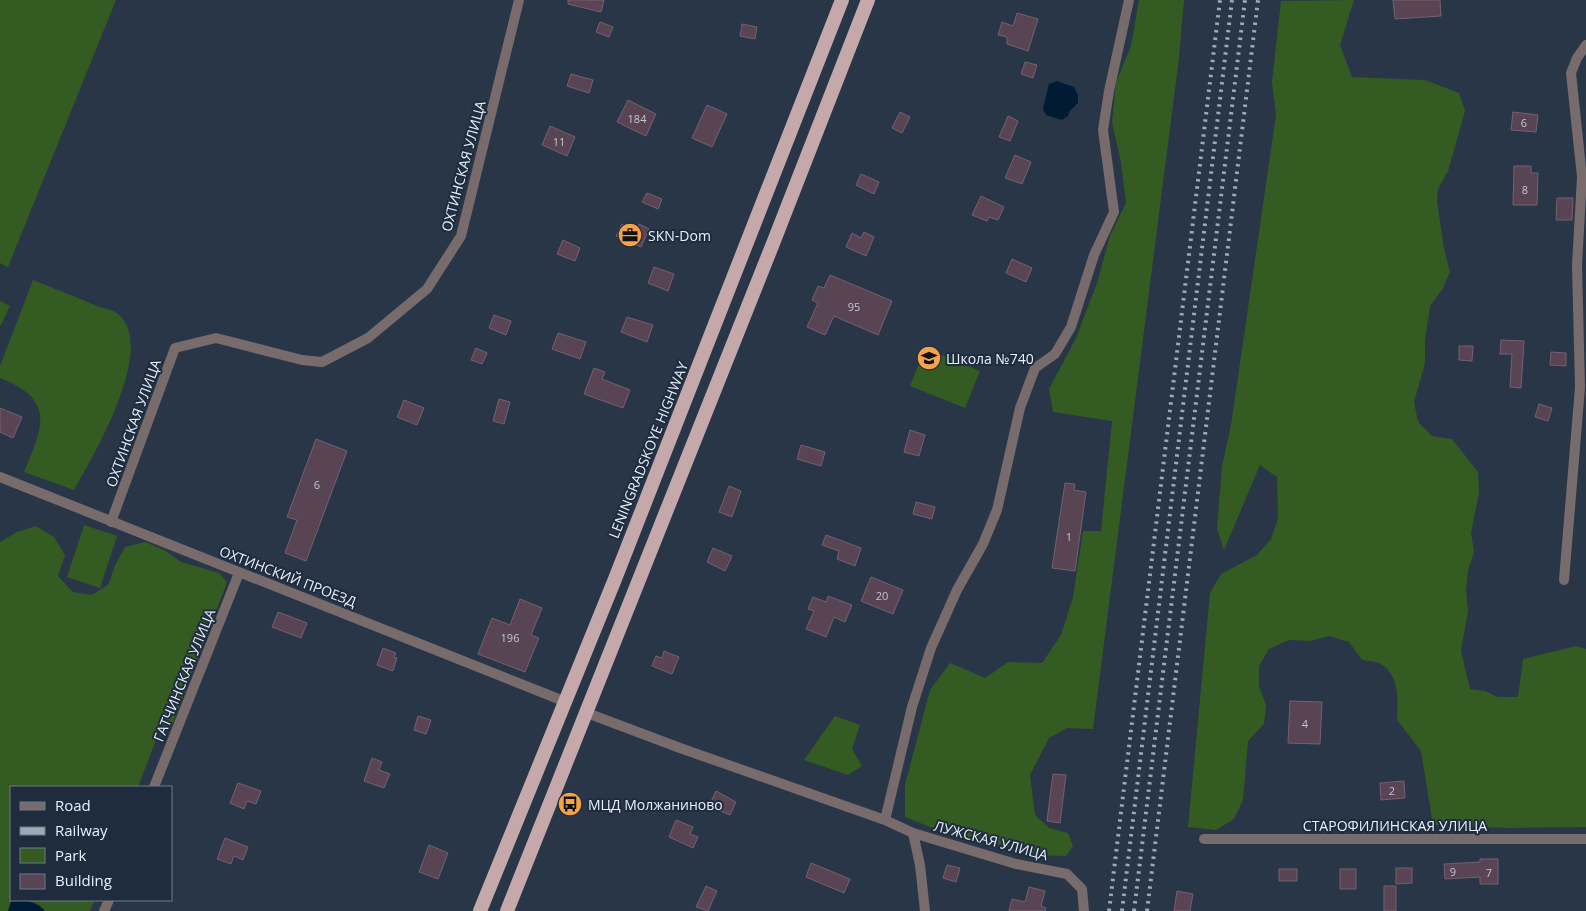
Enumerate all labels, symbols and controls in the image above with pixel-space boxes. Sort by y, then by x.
street label: ОХТИНСКАЯ УЛИЦА [436,98,490,233]
house number: 184 [628,111,647,126]
house number: 6 [1521,115,1527,130]
house number: 11 [553,134,565,149]
house number: 8 [1522,182,1528,197]
office icon: SKN-Dom [617,222,643,248]
place label: SKN-Dom [648,226,711,245]
house number: 95 [848,299,860,314]
school or university icon: Школа №740 [916,345,942,371]
place label: Школа №740 [946,349,1034,368]
street label: ОХТИНСКАЯ УЛИЦА [101,356,165,490]
street label: LENINGRADSKOYE HIGHWAY [604,359,692,541]
house number: 6 [314,477,320,492]
house number: 1 [1066,529,1072,544]
street label: ОХТИНСКИЙ ПРОЕЗД [217,541,359,611]
house number: 20 [876,588,888,603]
street label: ГАТЧИНСКАЯ УЛИЦА [149,606,219,744]
house number: 196 [501,630,519,645]
house number: 4 [1302,716,1309,731]
house number: 2 [1389,783,1395,798]
legend [10,786,172,901]
bus stop icon: МЦД Молжаниново [557,791,583,817]
text: Road [55,795,91,815]
place label: МЦД Молжаниново [588,795,723,814]
street label: ЛУЖСКАЯ УЛИЦА [932,816,1050,864]
street label: СТАРОФИЛИНСКАЯ УЛИЦА [1303,816,1487,835]
text: Railway [55,820,108,840]
text: Park [55,845,86,865]
house number: 9 [1450,864,1456,879]
house number: 7 [1486,865,1492,880]
text: Building [55,870,112,890]

